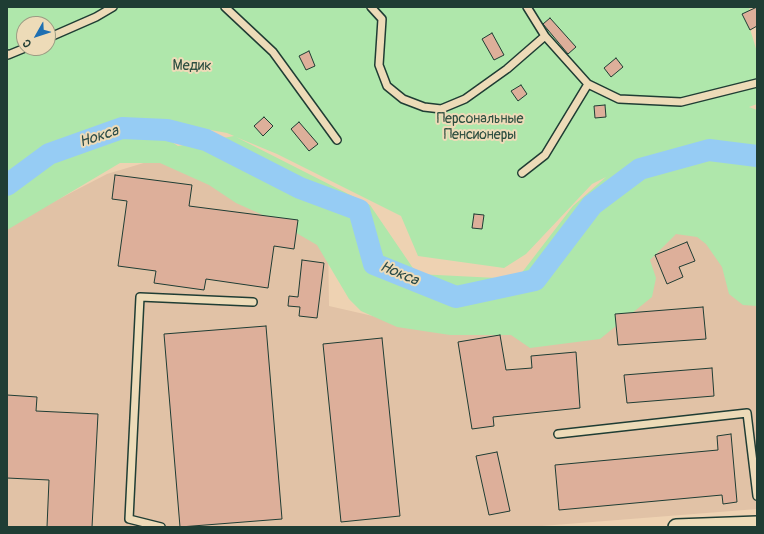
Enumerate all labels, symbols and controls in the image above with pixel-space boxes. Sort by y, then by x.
north arrow [16,16,56,56]
text: С [20,37,34,50]
park label: Медик [173,58,211,74]
park label: Персональные Пенсионеры [437,111,523,144]
water label: Нокса [77,122,121,152]
water label: Нокса [377,258,421,290]

